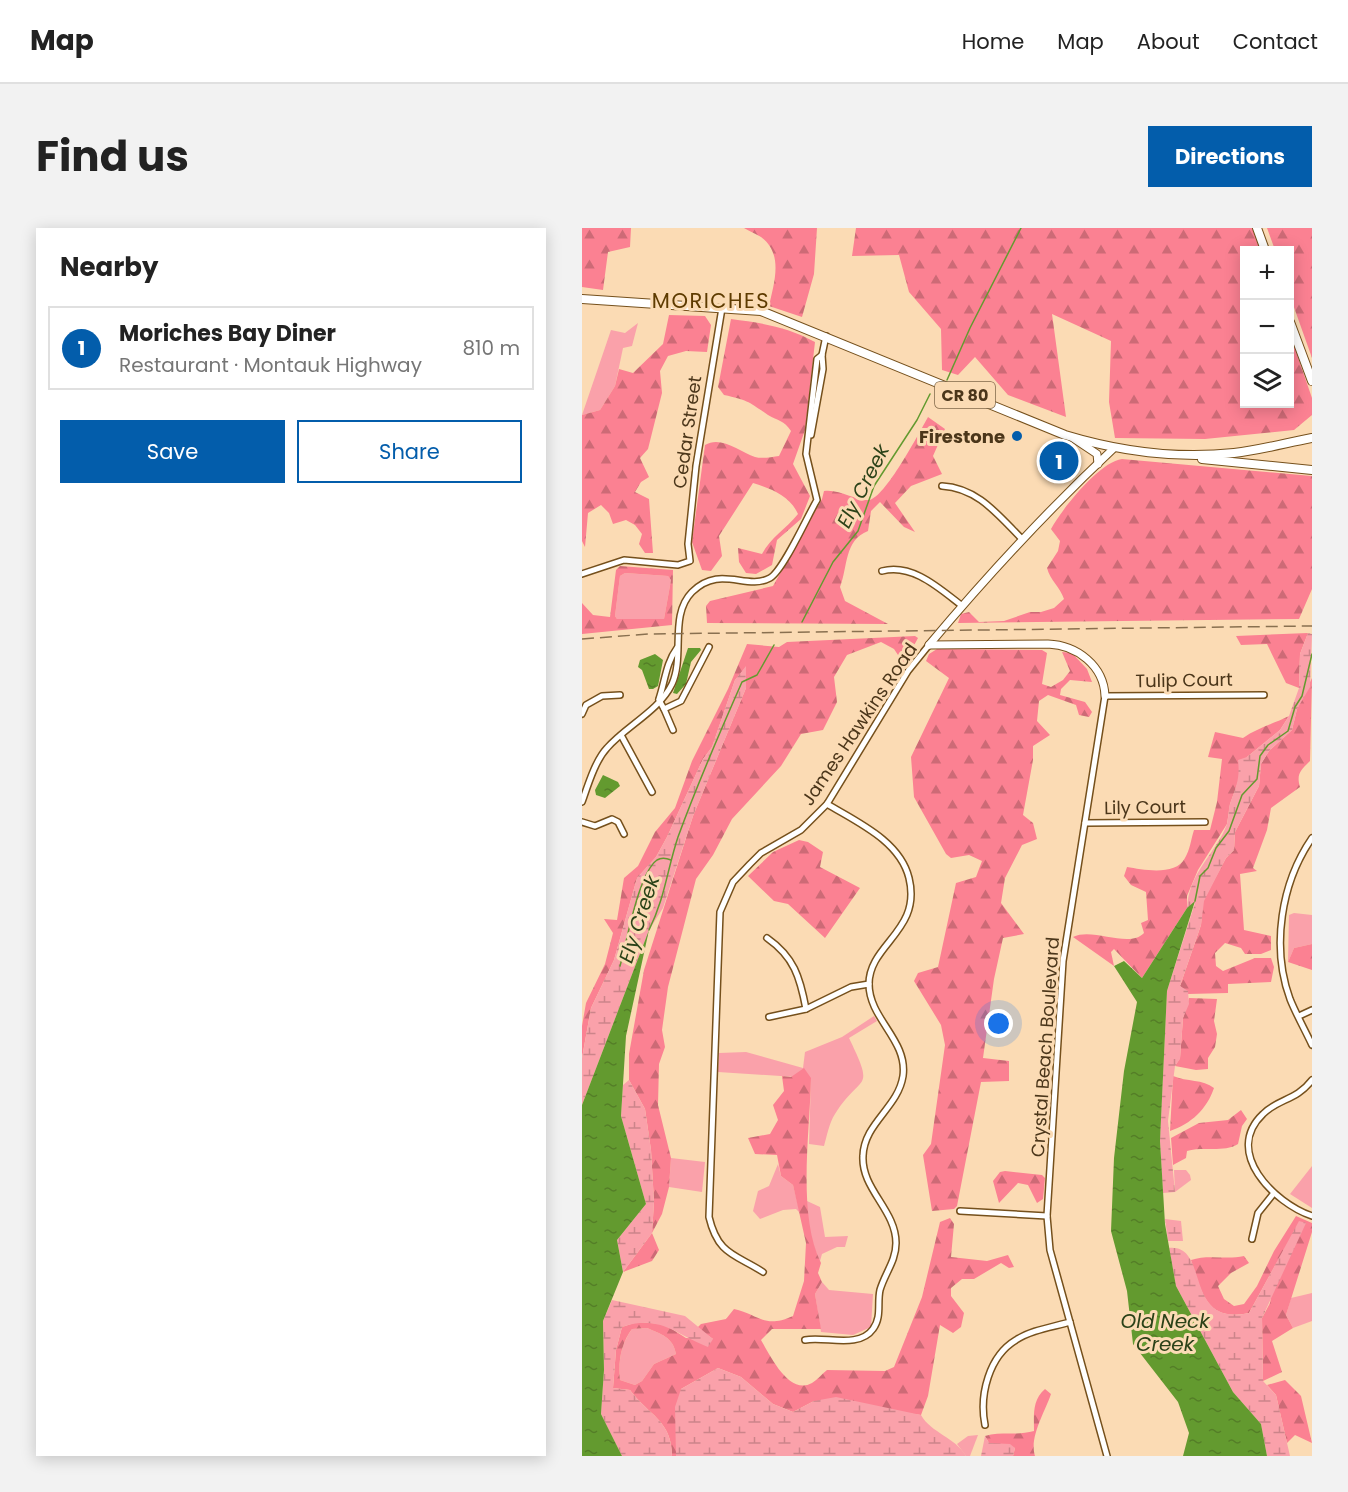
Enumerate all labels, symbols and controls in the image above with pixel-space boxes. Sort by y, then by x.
text: Map [30,21,94,60]
text: Home [962,27,1024,56]
text: Map [1057,27,1104,56]
text: About [1137,27,1200,56]
text: Contact [1233,27,1318,56]
button: Directions [1148,126,1312,187]
text: Find us [36,127,189,186]
map controls [1240,246,1294,408]
button: + [1240,246,1294,300]
text: Nearby [60,249,158,285]
district label: MORICHES [652,286,770,315]
button: − [1240,300,1294,354]
text: Moriches Bay Diner [119,318,336,349]
text: 1 [78,334,85,362]
text: 810 m [462,334,520,362]
text: Restaurant · Montauk Highway [119,351,422,379]
button: layers [1240,354,1294,408]
street label: Cedar Street [667,374,707,490]
road number: CR 80 [935,382,995,408]
button: Save [60,420,285,483]
button: Share [297,420,522,483]
place label: Firestone [919,424,1005,449]
marker: Firestone [1010,429,1024,443]
water label: Ely Creek [830,438,897,533]
pin: 1 [1040,438,1078,484]
street label: James Hawkins Road [795,638,923,810]
street label: Tulip Court [1135,667,1233,693]
street label: Lily Court [1104,794,1186,820]
water label: Ely Creek [612,870,667,966]
street label: Crystal Beach Boulevard [1025,936,1065,1158]
your location [984,1009,1013,1038]
water label: Old Neck Creek [1120,1307,1211,1358]

